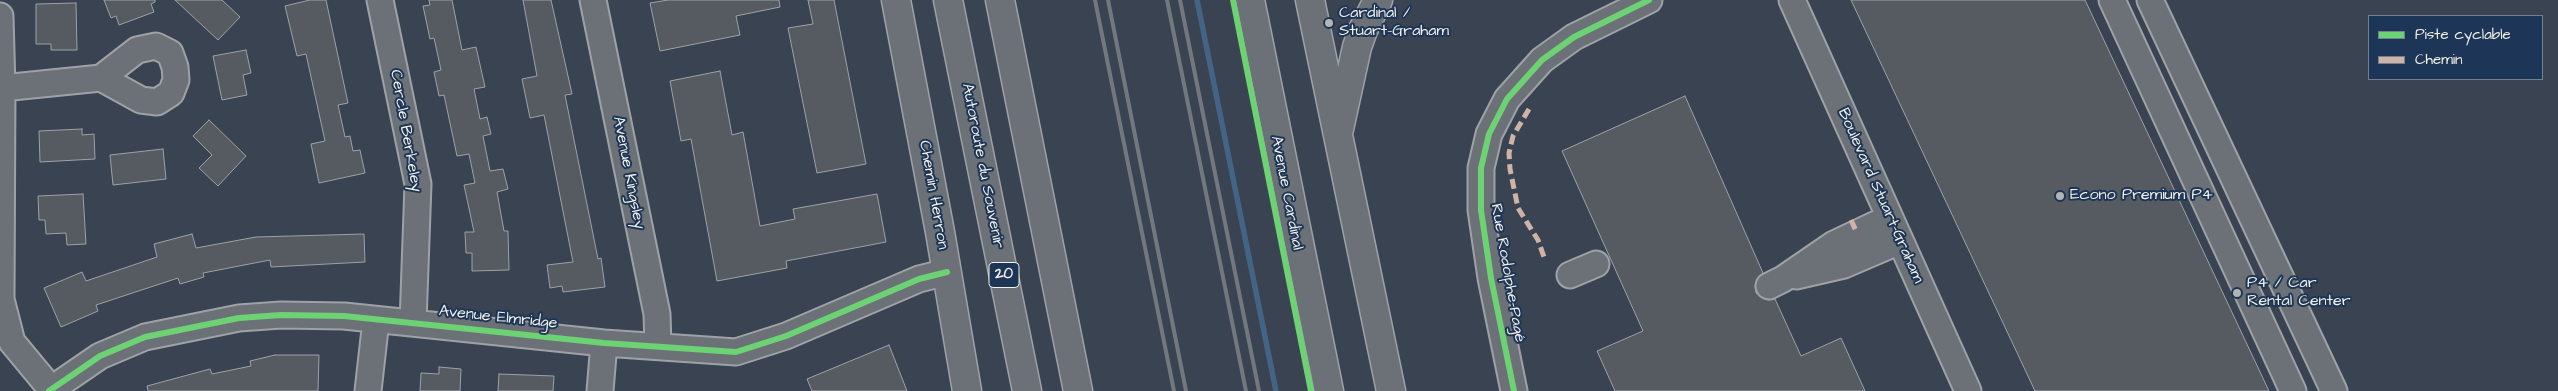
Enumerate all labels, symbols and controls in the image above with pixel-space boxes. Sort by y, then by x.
place label: Cardinal / Stuart-Graham [1339,4,1449,42]
legend [2368,15,2543,80]
marker: Cardinal / Stuart-Graham [1323,17,1335,29]
text: Piste cyclable [2415,24,2511,45]
text: Chemin [2415,49,2463,70]
street label: Cercle Berkeley [385,68,425,194]
street label: Autoroute du Souvenir [957,82,1007,250]
street label: Boulevard Stuart-Graham [1833,106,1927,286]
street label: Avenue Kingsley [608,115,648,231]
street label: Avenue Cardinal [1266,134,1306,252]
street label: Chemin Herron [914,139,952,251]
place label: Econo Premium P4 [2070,186,2213,206]
marker: Econo Premium P4 [2054,190,2066,202]
street label: Rue Rodolphe-Pagé [1485,202,1529,344]
road number: 20 [989,262,1019,288]
place label: P4 / Car Rental Center [2247,274,2351,312]
marker: P4 / Car Rental Center [2231,287,2243,299]
street label: Avenue Elmridge [438,302,558,334]

